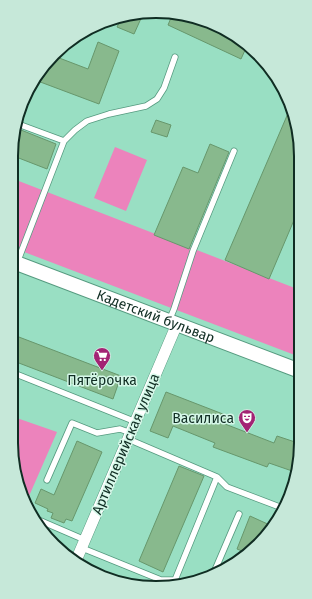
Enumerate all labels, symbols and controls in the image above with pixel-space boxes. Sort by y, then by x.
street label: Кадетский бульвар [94,286,217,346]
supermarket icon: Пятёрочка [92,346,112,371]
street label: Артиллерийская улица [89,371,163,517]
place label: Пятёрочка [67,372,137,389]
theatre icon: Василиса [237,408,257,433]
place label: Василиса [172,410,234,427]

